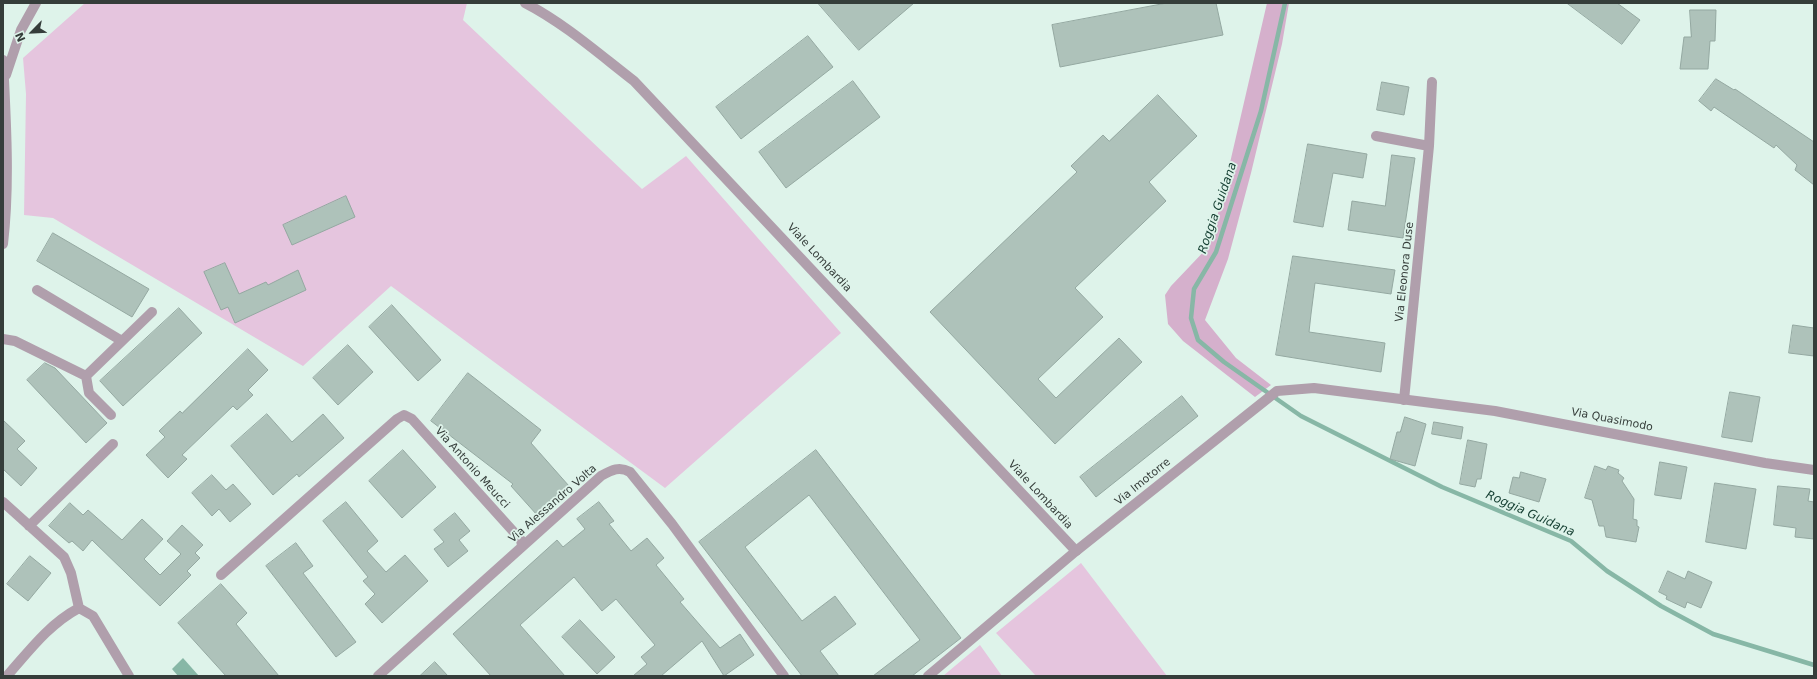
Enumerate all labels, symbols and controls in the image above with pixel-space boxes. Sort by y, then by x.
north arrow [12,12,52,52]
text: N [13,30,28,44]
water label: Roggia Guidana [1196,160,1240,256]
street label: Viale Lombardia [784,221,854,295]
street label: Via Eleonora Duse [1393,221,1417,323]
street label: Via Quasimodo [1570,406,1654,434]
street label: Via Antonio Meucci [432,425,512,511]
street label: Via Imotorre [1113,456,1173,508]
street label: Viale Lombardia [1005,458,1075,532]
street label: Via Alessandro Volta [506,462,600,546]
water label: Roggia Guidana [1483,488,1577,540]

